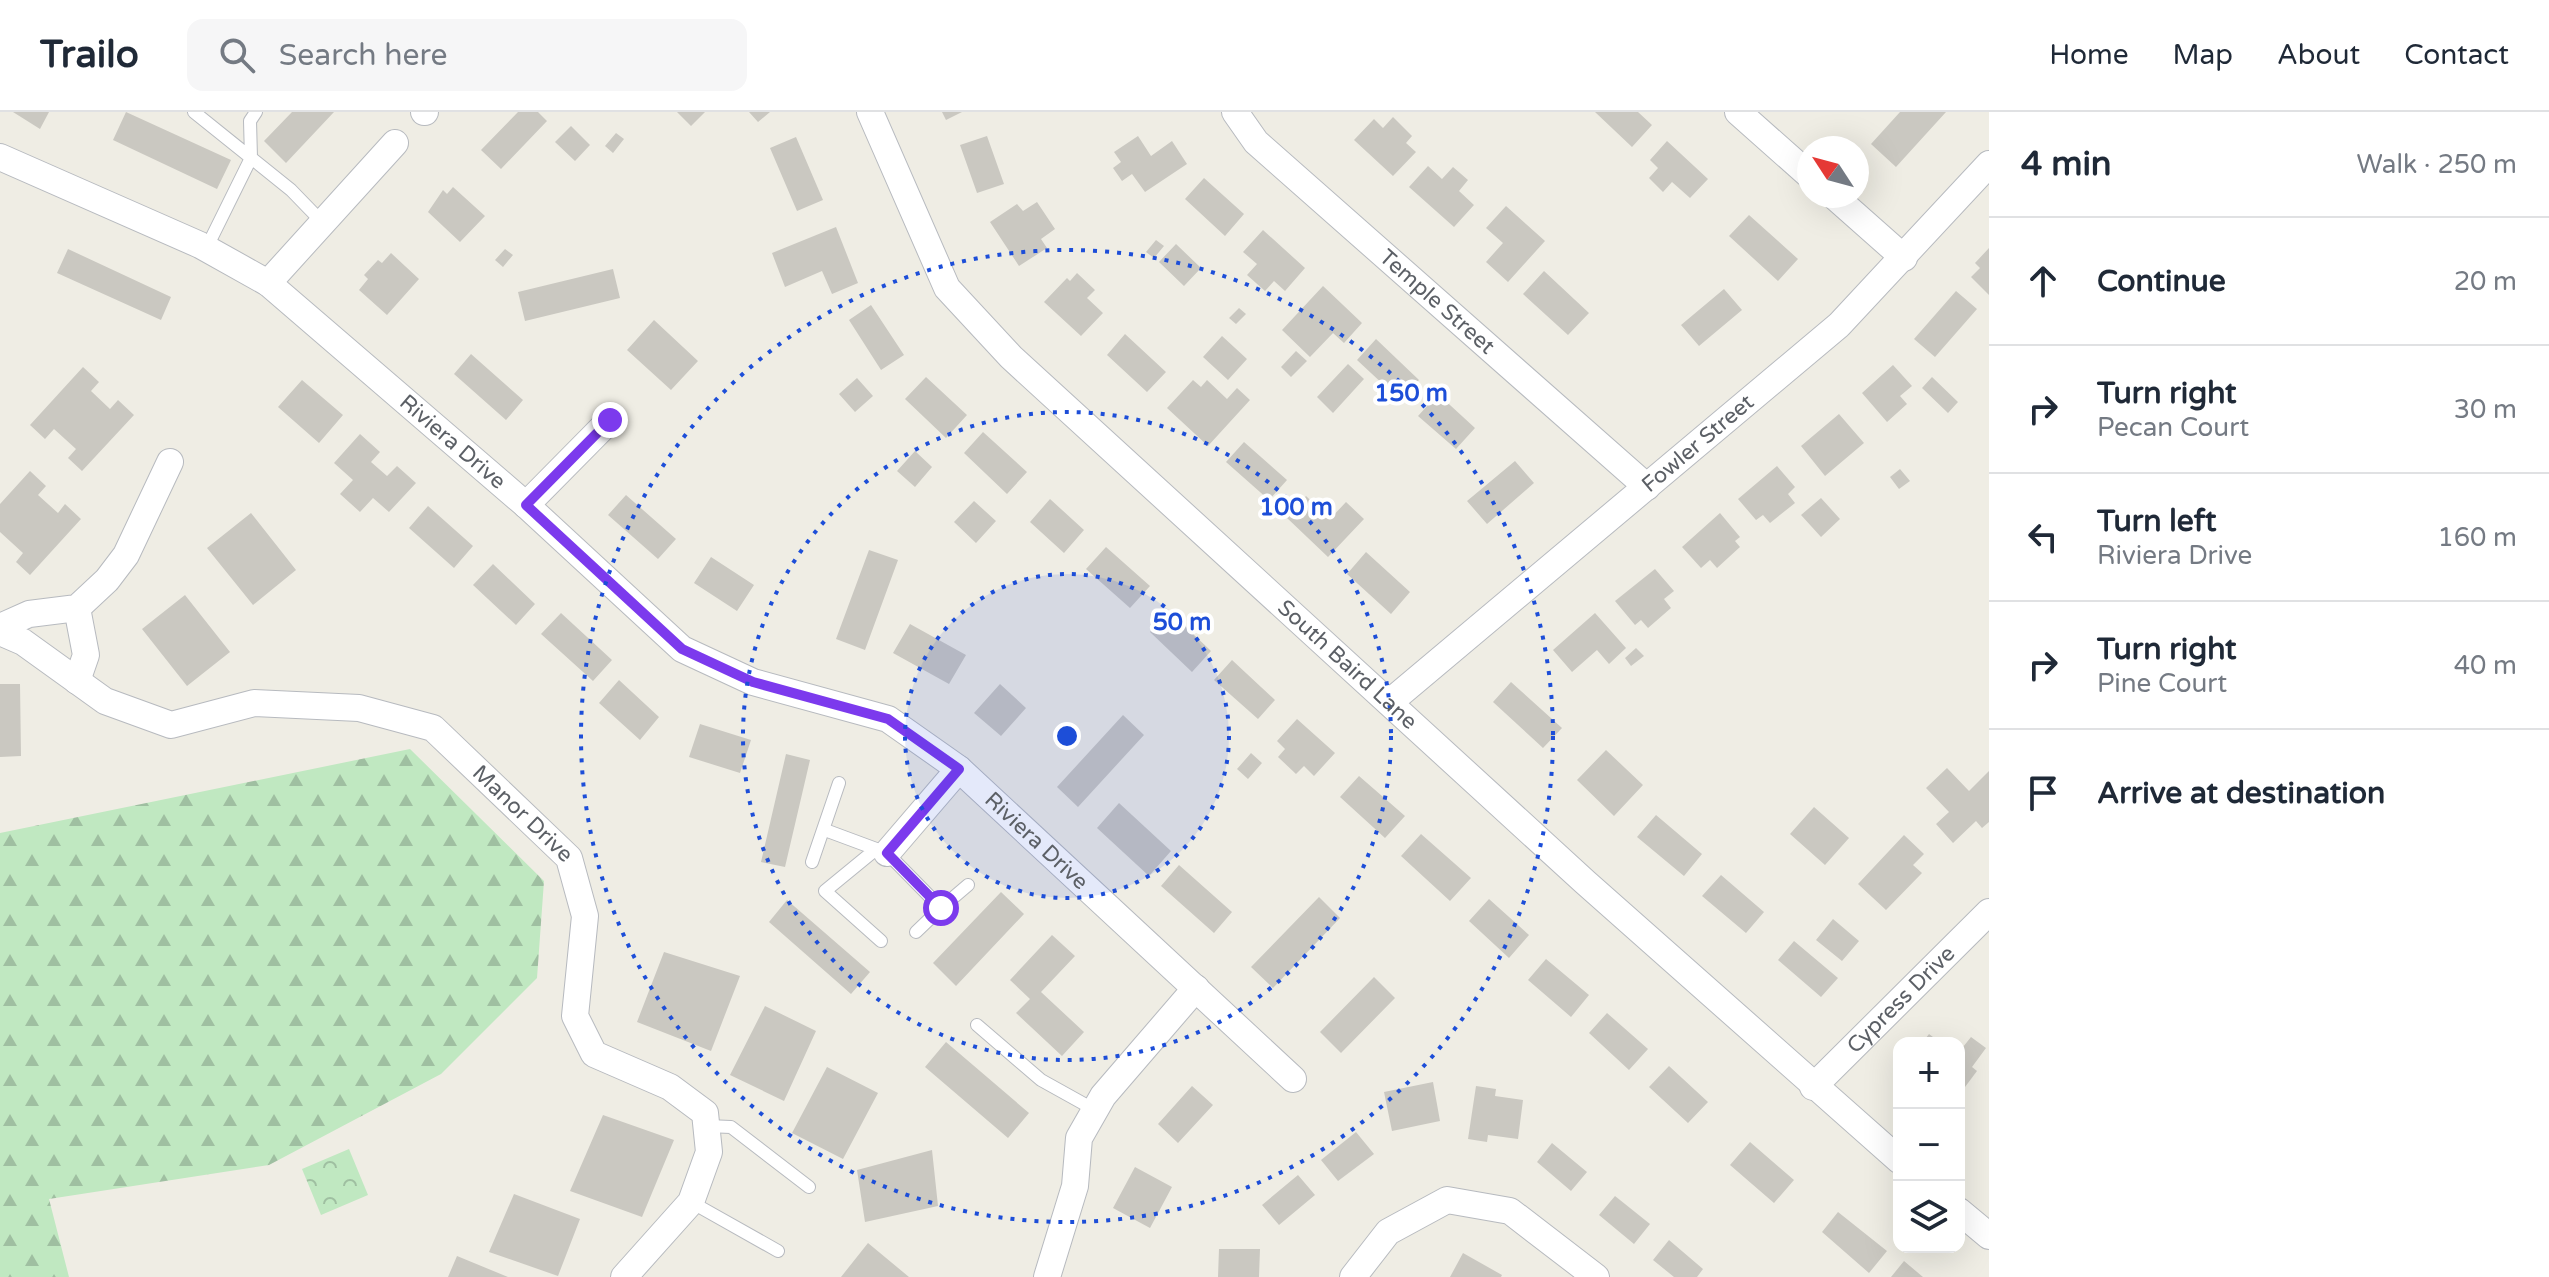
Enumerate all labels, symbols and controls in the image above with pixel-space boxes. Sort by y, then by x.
search box [187,19,747,91]
text: Trailo [40,32,139,78]
icon: search [215,33,259,77]
text: Search here [279,37,448,74]
text: Home [2049,38,2129,72]
text: Map [2173,38,2233,72]
text: About [2277,38,2360,72]
text: Contact [2404,38,2509,72]
north arrow [1797,136,1869,208]
text: 4 min [2021,144,2112,185]
text: Walk · 250 m [2357,149,2517,180]
street label: Temple Street [1374,244,1500,359]
icon: ahead [2021,259,2065,303]
text: Continue [2097,263,2226,300]
text: 20 m [2454,266,2517,297]
text: Turn right [2097,375,2237,412]
text: 150 m [1374,379,1448,408]
icon: right [2021,387,2065,431]
street label: Riviera Drive [394,389,511,495]
street label: Fowler Street [1637,389,1759,498]
text: 30 m [2454,394,2517,425]
route end [592,402,628,438]
text: Pecan Court [2097,412,2249,443]
text: 100 m [1259,493,1333,522]
text: Turn left [2097,503,2216,540]
icon: left [2021,515,2065,559]
text: 160 m [2437,522,2517,553]
text: Riviera Drive [2097,540,2252,571]
street label: South Baird Lane [1272,594,1422,735]
text: 50 m [1153,608,1211,637]
text: Turn right [2097,631,2237,668]
icon: right [2021,643,2065,687]
text: 40 m [2454,650,2517,681]
text: Pine Court [2097,668,2227,699]
centre of rings [1053,722,1081,750]
street label: Manor Drive [467,760,578,868]
icon: arrive [2021,771,2065,815]
text: Arrive at destination [2097,775,2385,812]
street label: Riviera Drive [980,787,1094,895]
route start [923,890,959,926]
street label: Cypress Drive [1842,940,1960,1059]
map controls [1893,1037,1965,1253]
button: + [1893,1037,1965,1109]
button: − [1893,1109,1965,1181]
button: layers [1893,1181,1965,1253]

